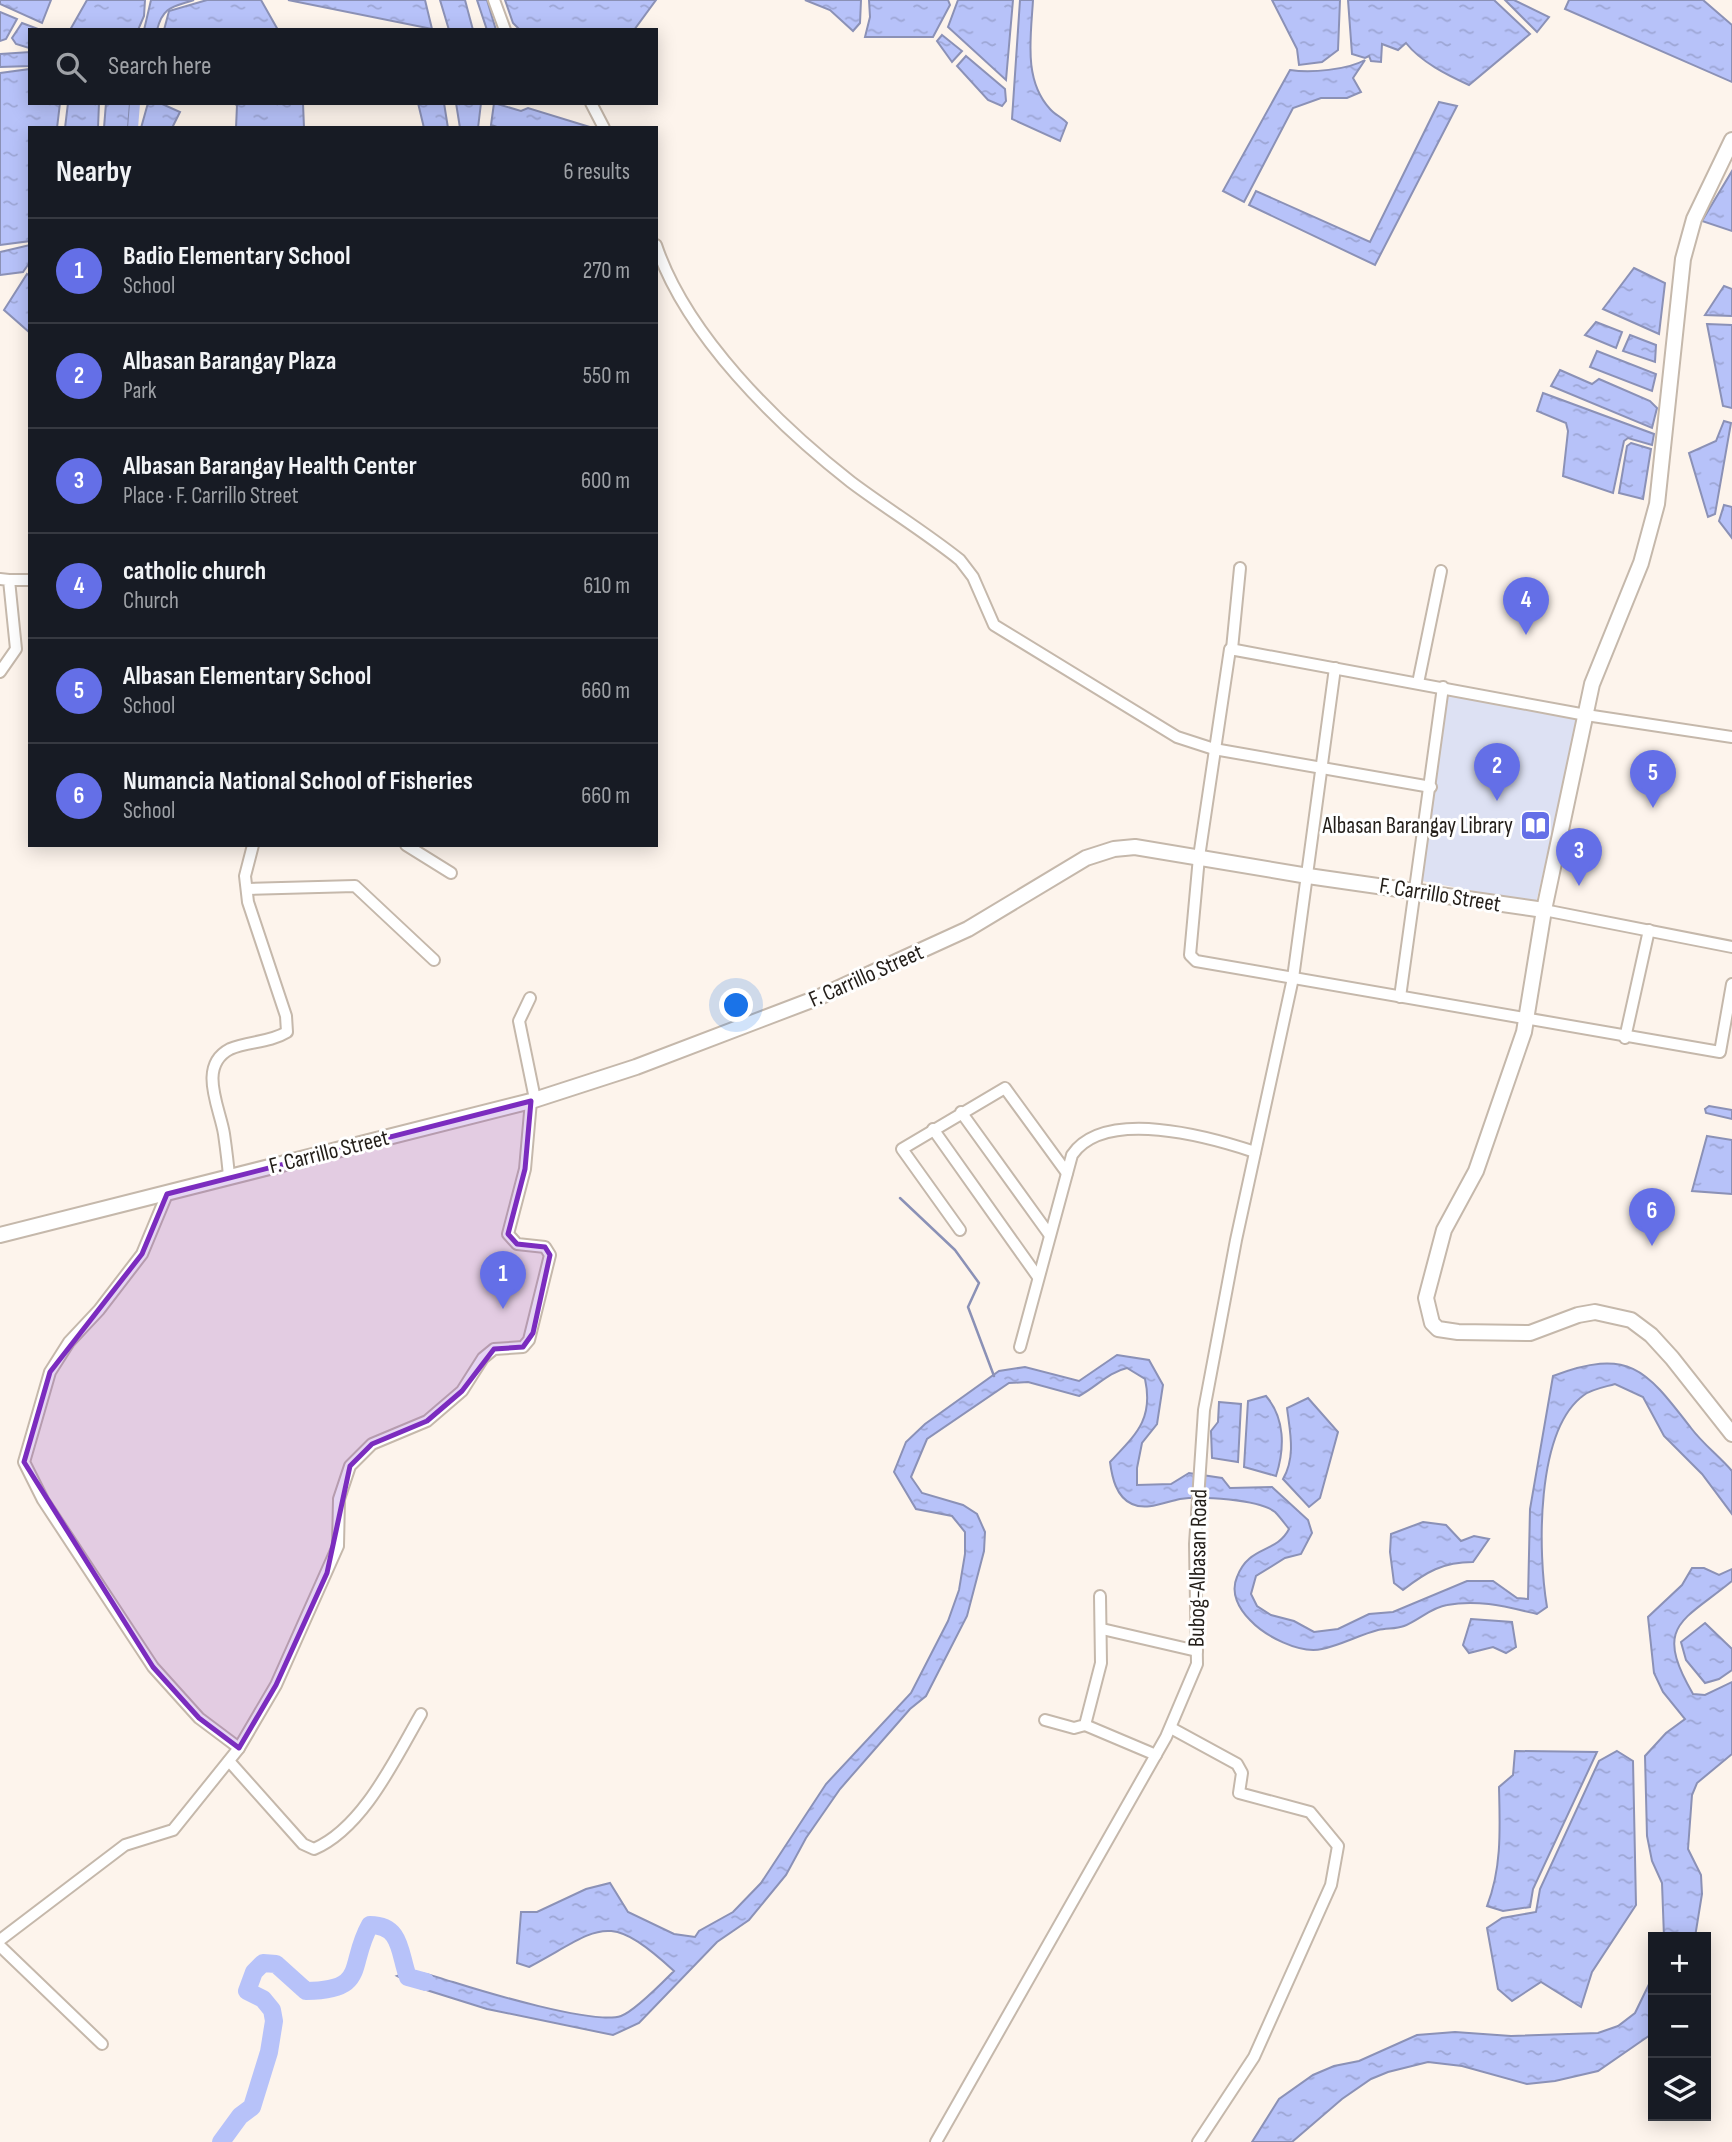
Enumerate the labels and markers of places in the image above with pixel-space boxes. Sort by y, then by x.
pin: 4 [1503,577,1549,635]
pin: 2 [1474,743,1520,801]
pin: 5 [1630,750,1676,808]
library icon: Albasan Barangay Library [1519,809,1553,843]
place label: Albasan Barangay Library [1321,812,1513,840]
pin: 3 [1556,828,1602,886]
pin: 6 [1629,1188,1675,1246]
pin: 1 [480,1251,526,1309]

